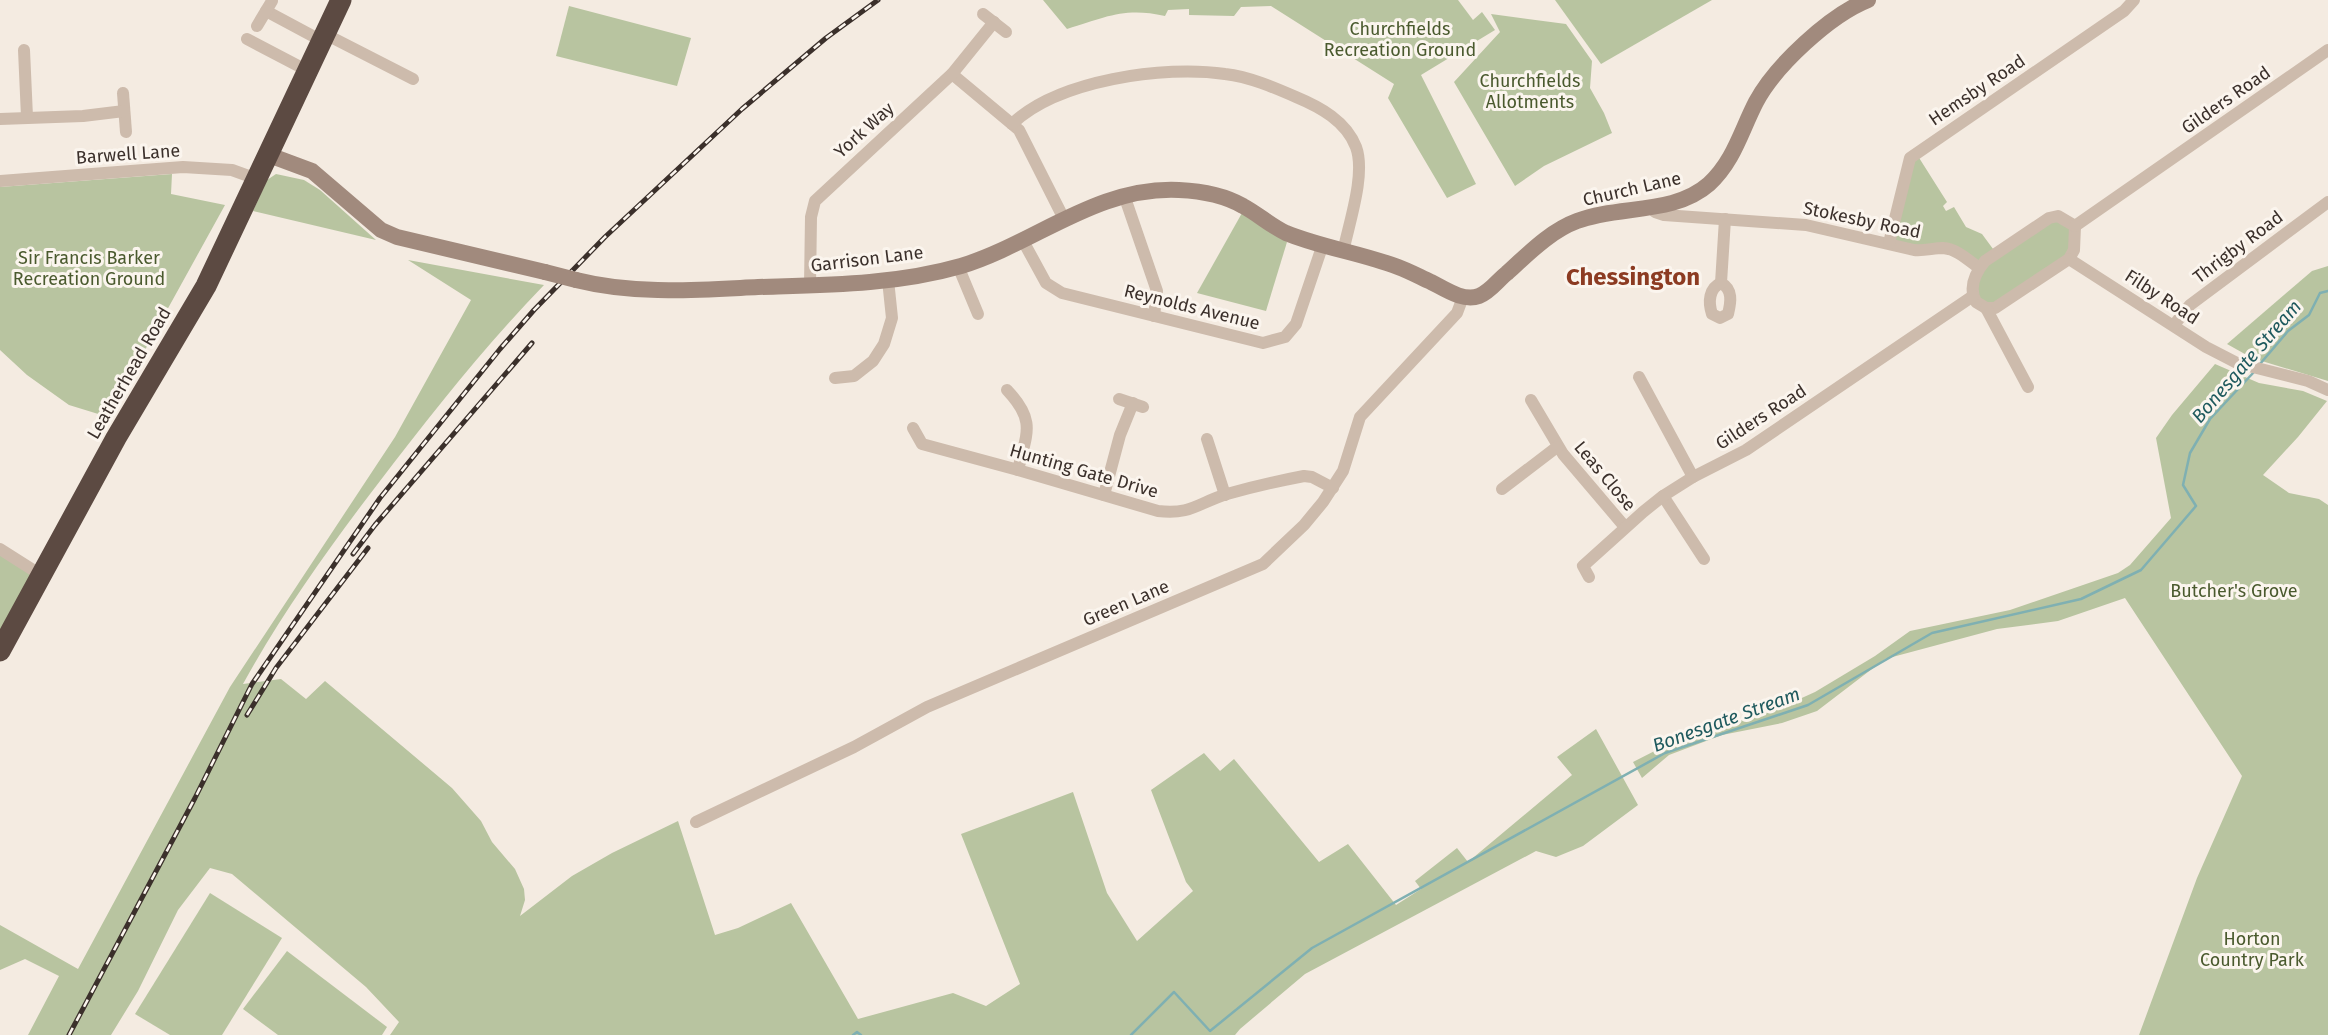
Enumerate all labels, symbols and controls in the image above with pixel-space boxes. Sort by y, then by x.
park label: Churchfields Recreation Ground [1324,18,1476,61]
street label: Hemsby Road [1925,50,2029,130]
street label: Gilders Road [2177,61,2275,139]
park label: Churchfields Allotments [1480,70,1581,113]
street label: York Way [830,97,899,163]
street label: Barwell Lane [75,139,181,169]
street label: Church Lane [1581,167,1683,211]
street label: Stokesby Road [1801,197,1923,243]
street label: Thrigby Road [2189,206,2287,288]
street label: Garrison Lane [809,241,925,277]
park label: Sir Francis Barker Recreation Ground [13,247,165,290]
district label: Chessington [1566,263,1700,291]
street label: Filby Road [2121,265,2203,329]
street label: Reynolds Avenue [1122,279,1262,335]
water label: Bonesgate Stream [2187,295,2306,427]
street label: Leatherhead Road [82,303,176,443]
street label: Gilders Road [1712,380,1810,454]
street label: Leas Close [1569,436,1641,516]
street label: Hunting Gate Drive [1007,439,1161,503]
street label: Green Lane [1080,575,1172,631]
park label: Butcher's Grove [2170,580,2298,602]
water label: Bonesgate Stream [1649,682,1803,757]
park label: Horton Country Park [2200,928,2305,971]

